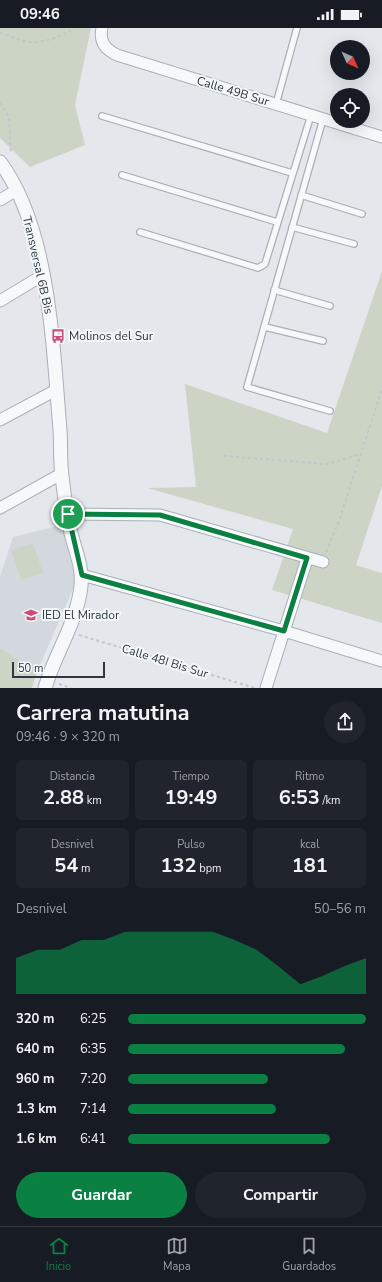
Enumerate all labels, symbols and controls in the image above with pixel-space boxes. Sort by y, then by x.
text: 09:46 [20,4,60,24]
north arrow [330,40,370,80]
map controls [330,40,370,128]
street label: Calle 49B Sur [195,72,272,110]
button: locate [330,88,370,128]
street label: Transversal 6B Bis [19,215,57,316]
bus stop icon: Molinos del Sur [50,328,66,344]
place label: Molinos del Sur [69,328,154,344]
pin [51,497,85,531]
icon: arrive [57,503,79,525]
school or university icon: IED El Mirador [23,607,39,623]
place label: IED El Mirador [42,607,120,623]
street label: Calle 48I Bis Sur [120,640,211,682]
scale bar [12,660,105,679]
text: 50 m [18,661,43,676]
text: Carrera matutina [16,698,190,728]
button: share [324,701,366,743]
text: 09:46 · 9 × 320 m [16,728,120,746]
text: Distancia [50,769,95,784]
text: Tiempo [173,769,209,784]
text: Ritmo [295,769,324,784]
text: 2.88 [43,784,84,811]
text: 19:49 [165,784,217,811]
text: 6:53 [279,784,320,811]
text: km [84,793,102,808]
text: /km [320,793,341,808]
text: Desnivel [51,837,94,852]
text: Pulso [177,837,205,852]
text: kcal [300,837,319,852]
text: 54 [54,852,78,879]
text: 132 [160,852,196,879]
text: 181 [292,852,328,879]
text: m [78,861,90,876]
text: bpm [196,861,222,876]
text: Desnivel [16,900,67,918]
text: 50–56 m [314,900,366,918]
text: 320 m [16,1010,54,1028]
text: 6:25 [80,1010,106,1028]
text: 640 m [16,1040,54,1058]
text: 6:35 [80,1040,106,1058]
text: 960 m [16,1070,54,1088]
text: 7:20 [80,1070,106,1088]
text: 1.3 km [16,1100,57,1118]
text: 7:14 [80,1100,106,1118]
text: 1.6 km [16,1130,57,1148]
text: 6:41 [80,1130,106,1148]
button: Guardar [16,1172,187,1218]
button: Compartir [195,1172,366,1218]
tab: Inicio [46,1235,71,1274]
tab: Mapa [163,1235,190,1274]
tab: Guardados [282,1235,336,1274]

